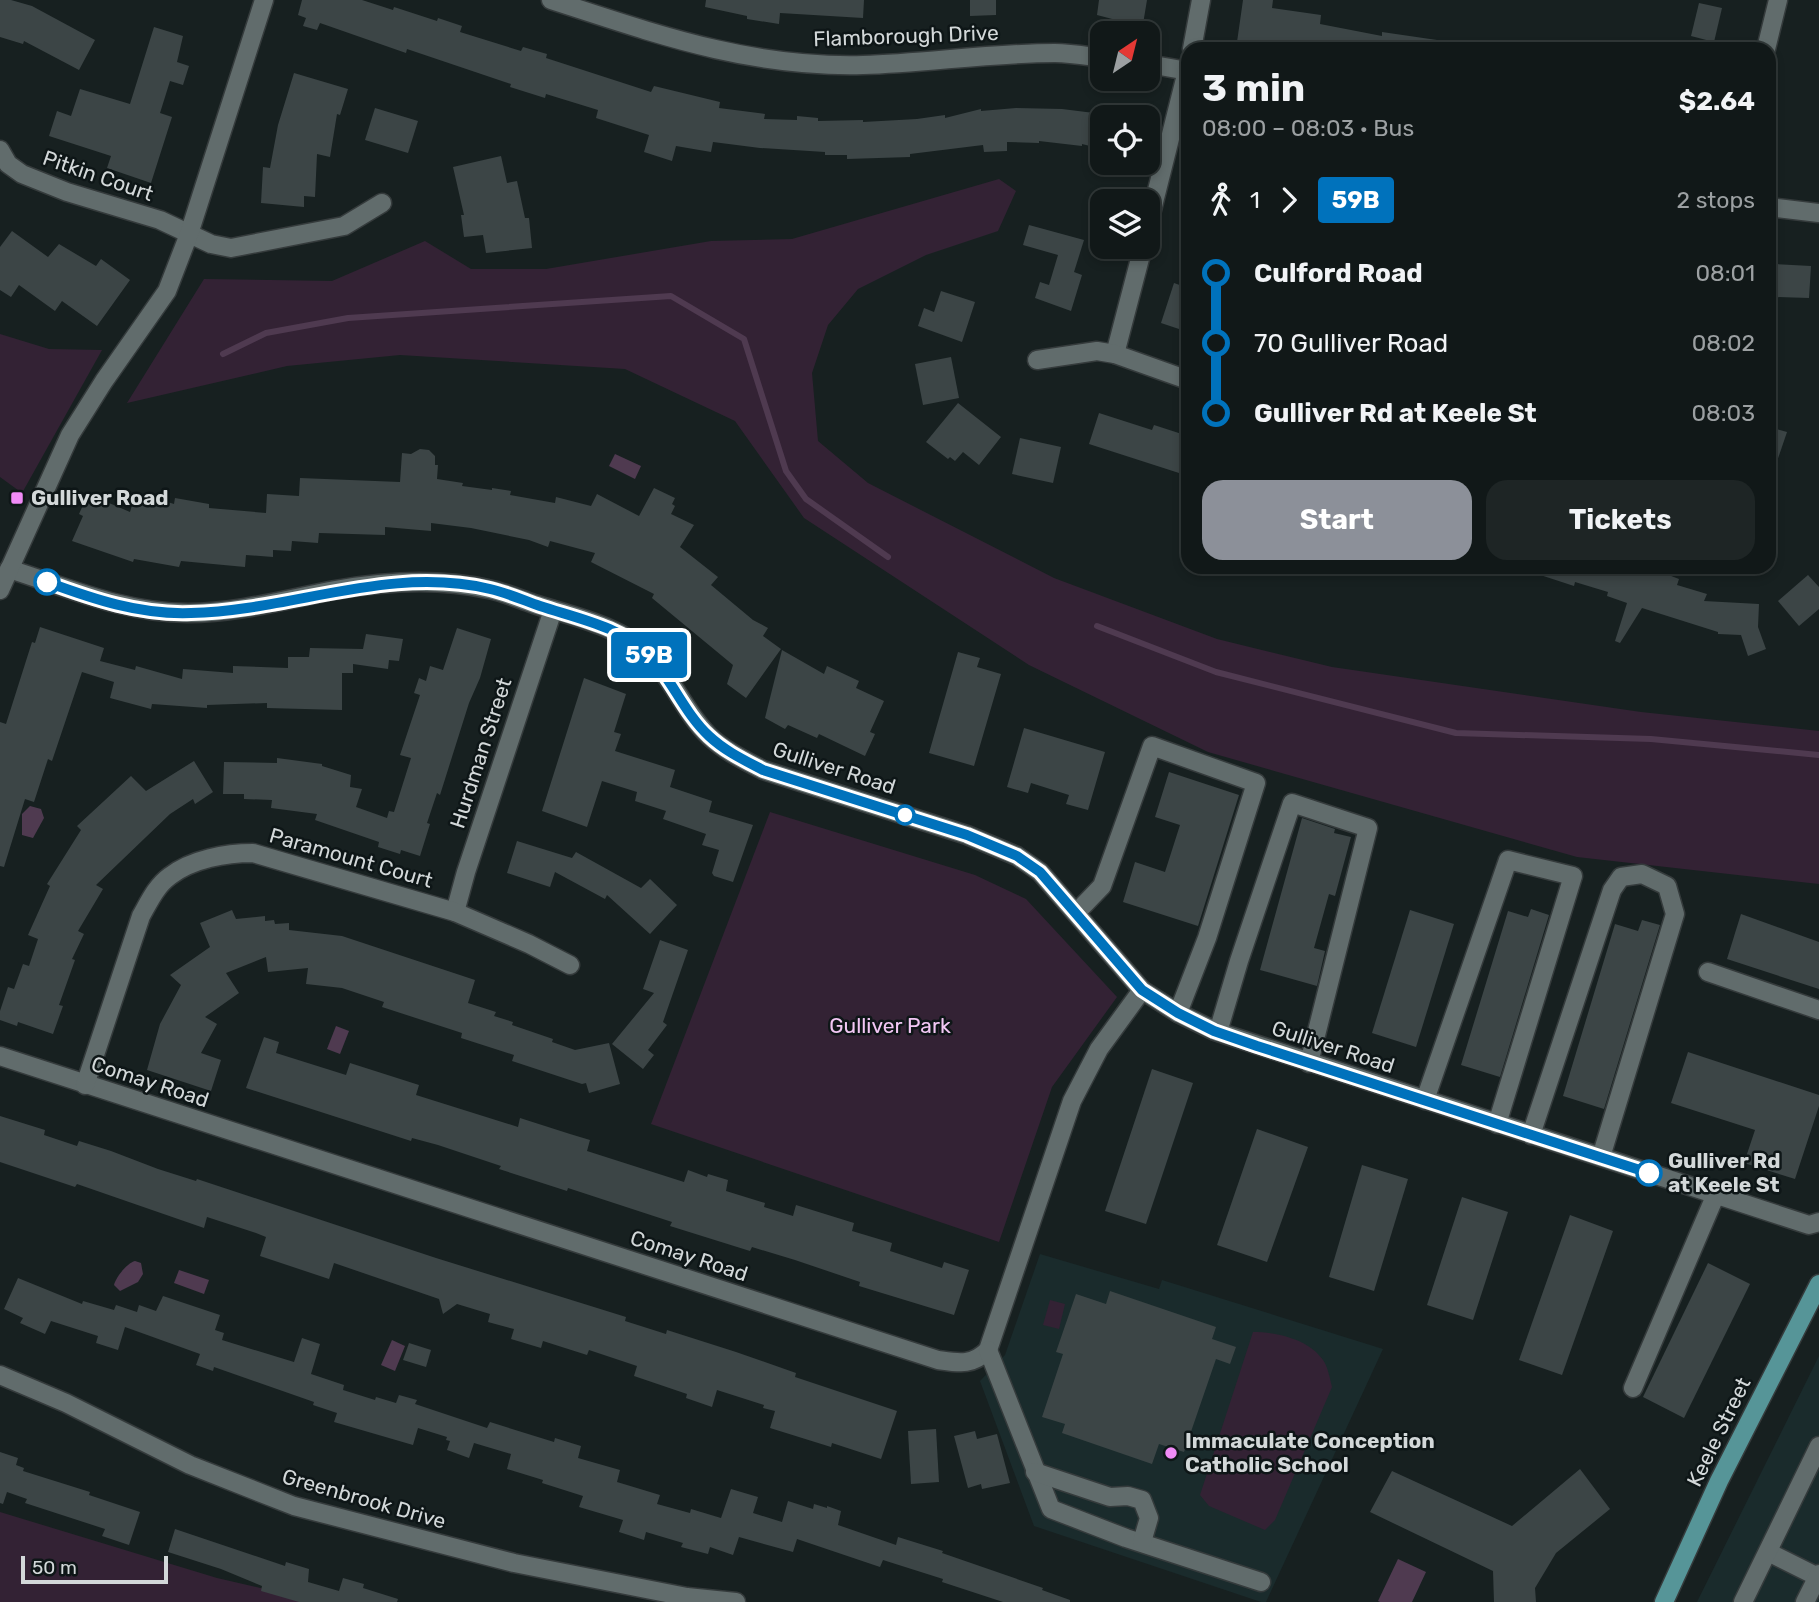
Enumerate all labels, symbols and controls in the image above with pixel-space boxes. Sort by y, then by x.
street label: Flamborough Drive [813,20,999,51]
north arrow [1090,21,1160,91]
map controls [1090,21,1160,259]
text: 3 min [1202,65,1305,111]
text: $2.64 [1679,86,1755,117]
button: locate [1090,105,1160,175]
text: 08:00 – 08:03 · Bus [1202,114,1414,142]
street label: Pitkin Court [40,145,157,206]
icon: walk [1202,181,1240,219]
icon: forward [1270,181,1308,219]
text: 1 [1250,186,1260,214]
text: 59B [1332,186,1380,214]
text: 2 stops [1677,186,1755,214]
button: layers [1090,189,1160,259]
text: Culford Road [1254,258,1423,289]
text: 08:01 [1695,259,1755,287]
text: 70 Gulliver Road [1254,328,1448,359]
text: 08:02 [1692,329,1755,357]
text: Gulliver Rd at Keele St [1254,398,1537,429]
text: 08:03 [1691,399,1755,427]
button: Start [1202,480,1472,560]
button: Tickets [1486,480,1755,560]
place label: Gulliver Road [31,485,169,510]
marker: Gulliver Road [9,490,25,506]
unlabelled marker [34,569,60,595]
line badge: 59B [609,632,689,678]
text: 59B [625,641,673,669]
street label: Hurdman Street [444,674,517,831]
street label: Gulliver Road [770,736,899,799]
unlabelled marker [895,805,915,825]
street label: Paramount Court [267,822,436,893]
park label: Gulliver Park [829,1013,951,1038]
street label: Gulliver Road [1269,1015,1398,1078]
street label: Comay Road [88,1051,212,1112]
place label: Gulliver Rd at Keele St [1668,1148,1780,1197]
marker: Gulliver Rd at Keele St [1636,1160,1662,1186]
street label: Comay Road [627,1225,751,1286]
street label: Keele Street [1681,1373,1756,1490]
place label: Immaculate Conception Catholic School [1185,1428,1435,1477]
marker: Immaculate Conception Catholic School [1163,1445,1179,1461]
street label: Greenbrook Drive [279,1463,449,1534]
scale bar [21,1553,168,1585]
text: 50 m [32,1556,77,1579]

